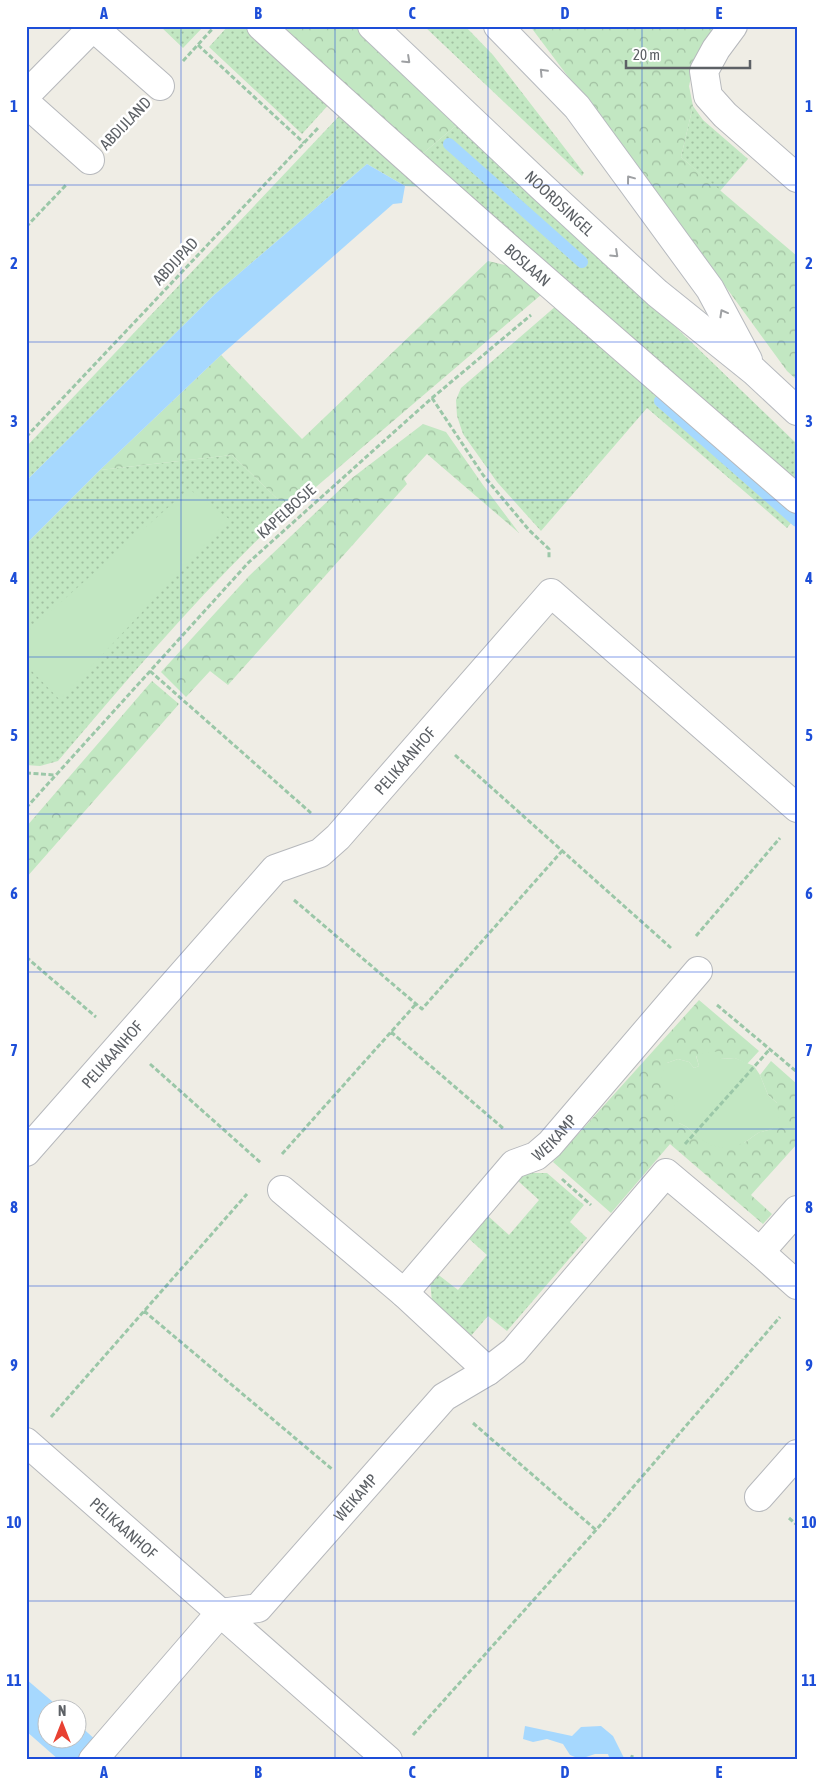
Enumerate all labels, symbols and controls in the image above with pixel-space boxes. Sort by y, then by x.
text: A [99,4,108,22]
text: B [254,4,262,22]
text: C [408,4,416,22]
text: D [561,4,570,22]
text: E [716,4,723,22]
scale bar [626,38,749,70]
text: 20 m [633,46,660,63]
one-way arrow [402,54,411,63]
one-way arrow [540,69,549,78]
street label: ABDIJLAND [96,93,154,153]
text: 1 [10,97,18,115]
text: 1 [805,97,813,115]
street label: NOORDSINGEL [522,167,598,240]
one-way arrow [628,176,636,185]
street label: ABDIJPAD [149,234,201,288]
street label: BOSLAAN [501,240,554,290]
one-way arrow [610,248,619,257]
text: 2 [10,254,18,272]
text: 2 [805,254,813,272]
one-way arrow [719,309,729,318]
text: 3 [10,412,18,430]
text: 3 [805,412,813,430]
street label: KAPELBOSJE [253,480,319,542]
text: 4 [9,569,18,587]
text: 4 [804,569,813,587]
street label: PELIKAANHOF [370,723,439,798]
text: 5 [10,726,18,744]
text: 5 [805,726,813,744]
text: 6 [10,884,18,902]
text: 6 [805,884,813,902]
street label: PELIKAANHOF [78,1017,146,1092]
text: 7 [10,1041,18,1059]
text: 7 [805,1041,813,1059]
street label: WEIKAMP [528,1111,580,1164]
text: 8 [10,1198,18,1216]
text: 8 [805,1198,813,1216]
text: 9 [10,1356,18,1374]
text: 9 [805,1356,813,1374]
street label: WEIKAMP [330,1470,381,1525]
street label: PELIKAANHOF [87,1494,161,1562]
text: 10 [6,1513,22,1531]
text: 10 [801,1513,817,1531]
text: 11 [6,1671,22,1689]
text: 11 [801,1671,817,1689]
north arrow [38,1698,88,1748]
text: N [58,1703,66,1719]
text: A [99,1763,108,1781]
text: B [254,1763,262,1781]
text: C [408,1763,416,1781]
text: D [561,1763,570,1781]
text: E [716,1763,723,1781]

